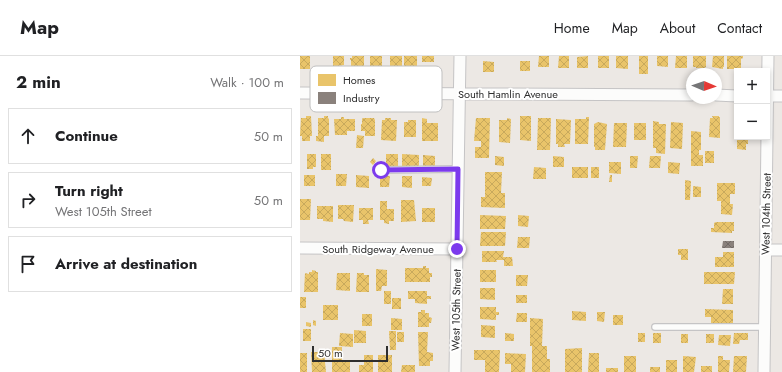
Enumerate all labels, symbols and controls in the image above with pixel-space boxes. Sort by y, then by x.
text: Map [20,14,59,41]
text: Home [554,18,590,38]
text: Map [612,18,638,38]
text: About [660,18,695,38]
text: Contact [717,18,762,38]
legend [310,66,442,112]
north arrow [686,68,722,104]
map controls [734,68,770,140]
button: + [734,68,770,104]
text: 2 min [16,70,61,94]
text: Homes [343,72,376,88]
text: Walk · 100 m [210,73,284,92]
street label: South Hamlin Avenue [458,86,558,102]
text: Industry [343,90,380,106]
button: − [734,104,770,140]
icon: ahead [17,125,39,147]
text: Continue [55,125,118,147]
text: 50 m [254,127,283,146]
route start [372,161,390,179]
street label: West 104th Street [757,173,775,255]
text: Turn right [55,180,123,202]
icon: right [17,189,39,211]
text: 50 m [254,191,283,210]
text: West 105th Street [55,202,152,221]
route end [448,240,466,258]
street label: South Ridgeway Avenue [322,241,434,257]
icon: arrive [17,253,39,275]
text: Arrive at destination [55,253,197,275]
street label: West 105th Street [447,269,465,351]
scale bar [312,344,388,363]
text: 50 m [318,345,343,361]

